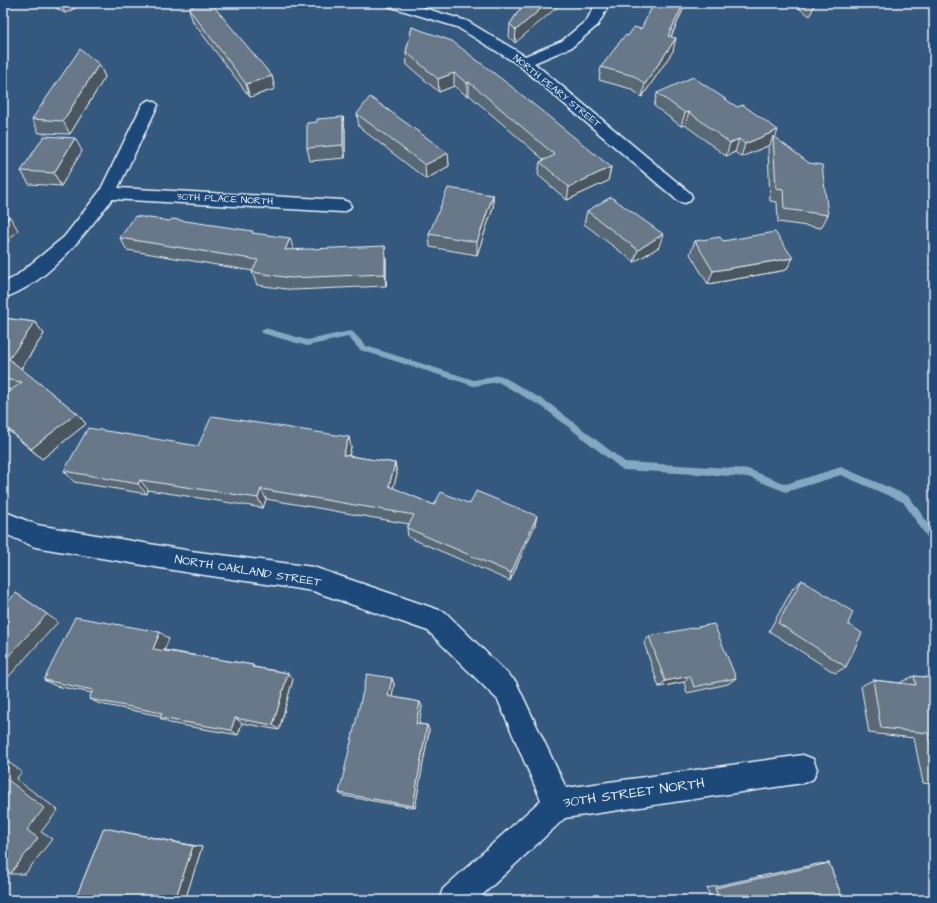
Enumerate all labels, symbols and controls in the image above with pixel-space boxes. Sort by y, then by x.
street label: NORTH PEARY STREET [510,51,605,131]
street label: 30TH PLACE NORTH [176,189,274,209]
street label: NORTH OAKLAND STREET [173,551,323,591]
street label: 30TH STREET NORTH [562,773,707,813]

